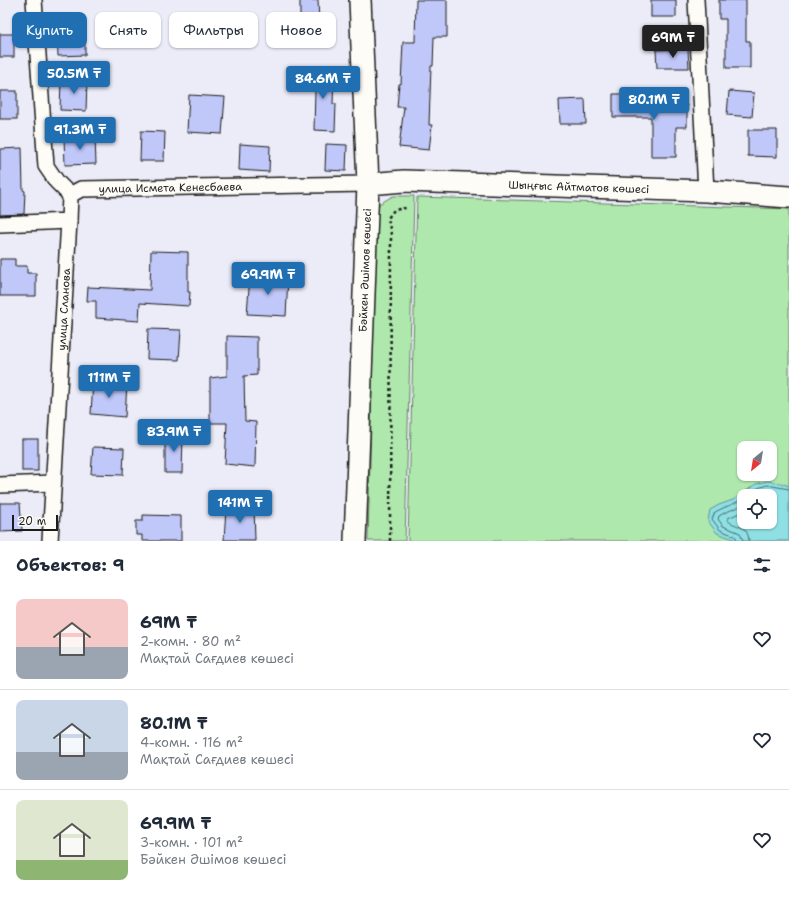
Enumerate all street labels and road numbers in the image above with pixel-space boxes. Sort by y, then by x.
street label: Шыңғыс Айтматов көшесі [508,177,650,197]
street label: улица Исмета Кенесбаева [99,179,242,196]
street label: Бәйкен Әшімов көшесі [355,208,375,332]
street label: улица Сланова [54,268,74,351]

